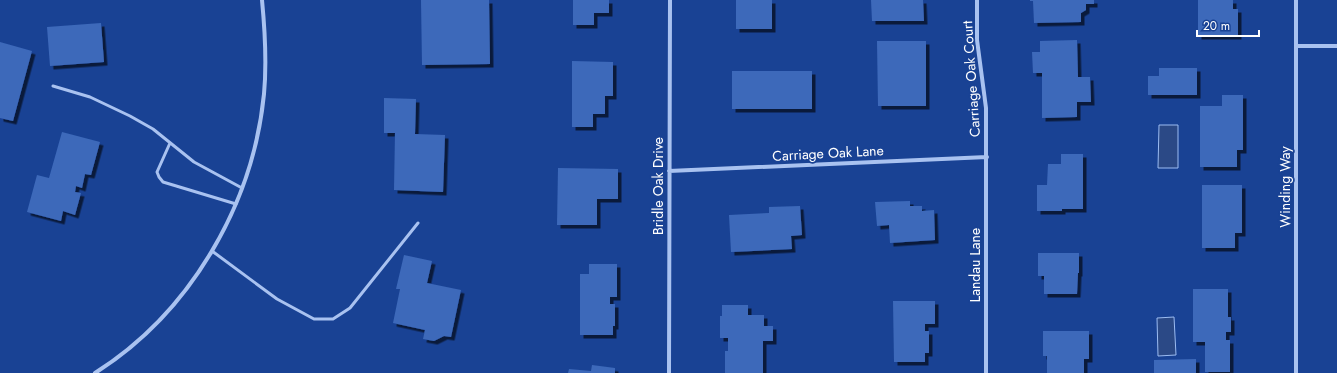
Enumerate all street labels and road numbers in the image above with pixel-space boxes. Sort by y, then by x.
street label: Carriage Oak Court [957,20,985,138]
street label: Bridle Oak Drive [648,137,668,235]
street label: Carriage Oak Lane [772,140,884,166]
street label: Winding Way [1275,146,1295,228]
street label: Landau Lane [965,228,985,302]

